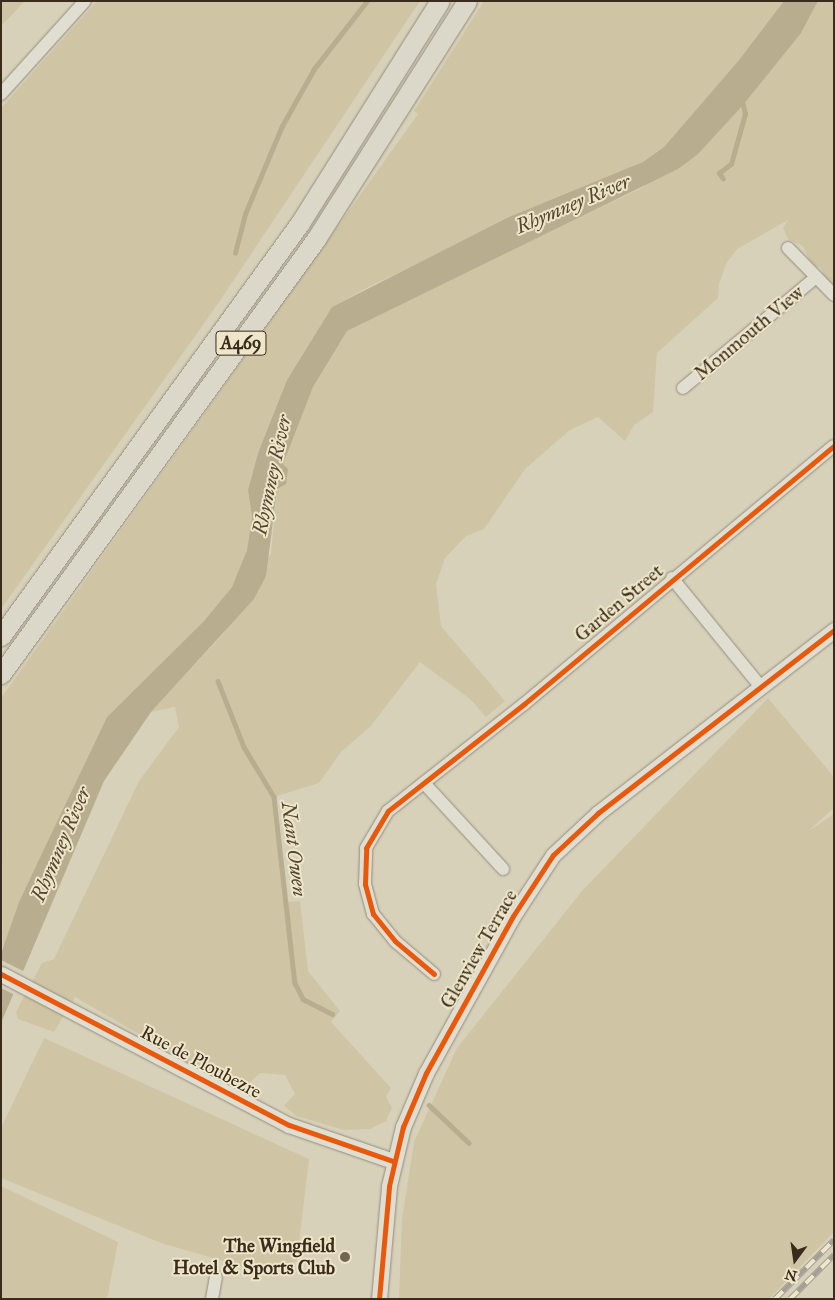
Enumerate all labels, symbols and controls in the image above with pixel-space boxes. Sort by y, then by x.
water label: Rhymney River [512,169,634,239]
street label: Monmouth View [690,281,808,385]
road number: A469 [215,328,267,358]
water label: Rhymney River [248,413,296,537]
street label: Garden Street [570,560,668,646]
water label: Rhymney River [26,783,96,905]
water label: Nant Owen [276,800,312,898]
street label: Glenview Terrace [436,886,522,1012]
street label: Rue de Ploubezre [137,1021,265,1103]
place label: The Wingfield Hotel & Sports Club [173,1235,335,1279]
north arrow [770,1235,820,1285]
marker: The Wingfield Hotel & Sports Club [339,1251,351,1263]
text: N [783,1265,799,1285]

